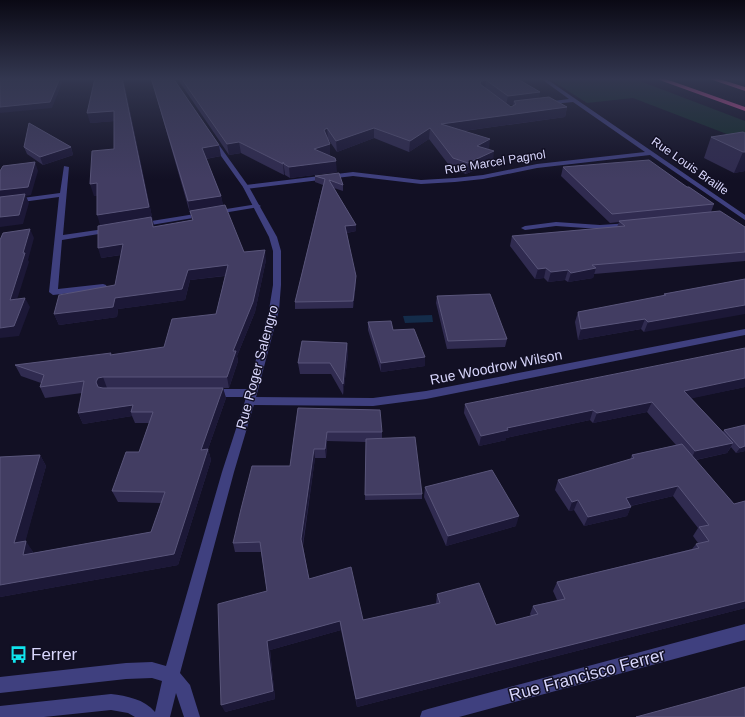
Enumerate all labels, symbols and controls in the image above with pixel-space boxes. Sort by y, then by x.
street label: Rue Louis Braille [649,134,731,198]
street label: Rue Marcel Pagnol [444,147,546,177]
street label: Rue Roger Salengro [233,303,281,431]
street label: Rue Woodrow Wilson [429,346,563,388]
bus stop icon: Ferrer [8,644,28,664]
place label: Ferrer [31,645,78,664]
street label: Rue Francisco Ferrer [507,645,667,705]

